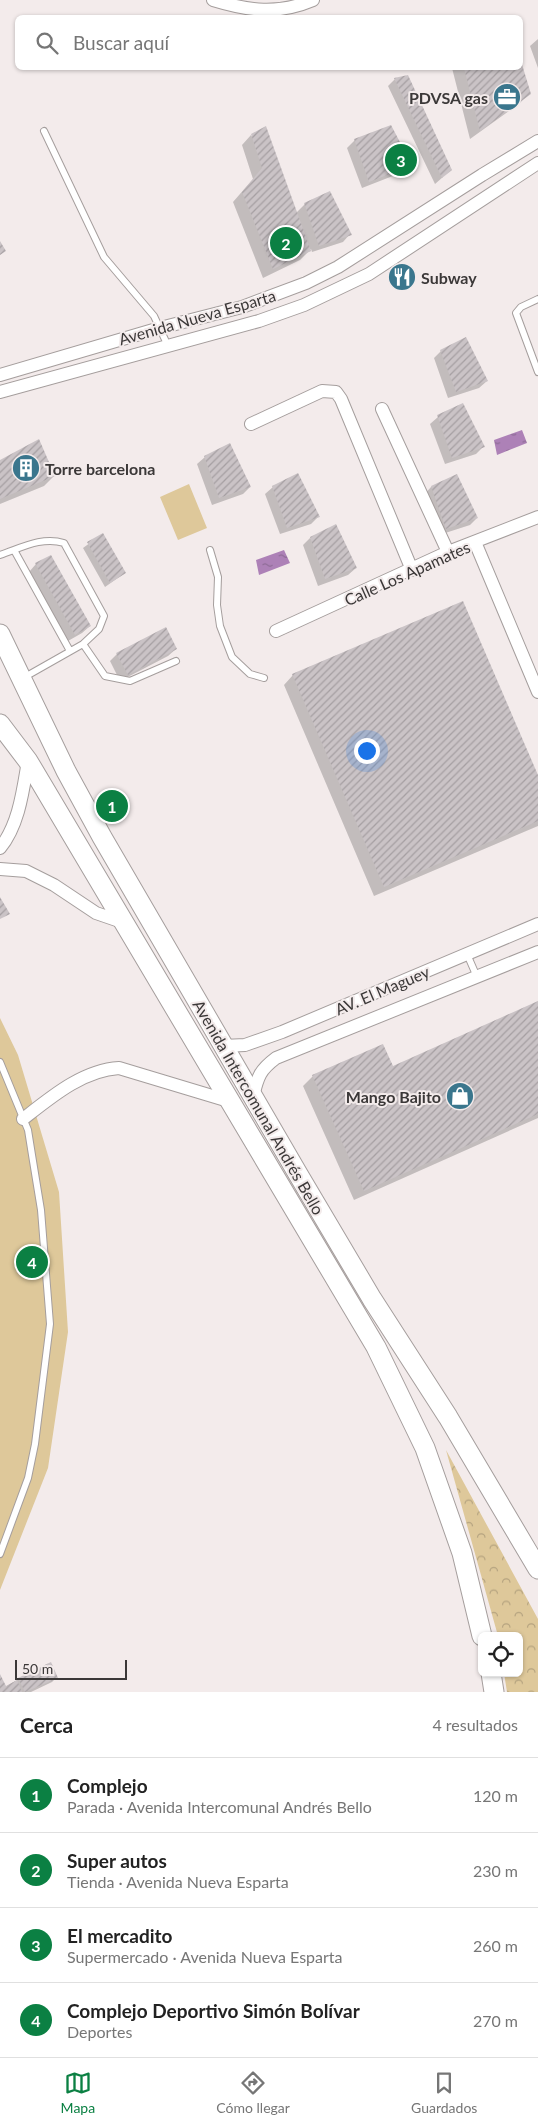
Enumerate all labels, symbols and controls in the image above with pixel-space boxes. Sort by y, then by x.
search box [15,15,523,70]
icon: search [33,29,61,57]
text: Buscar aquí [73,31,169,54]
office icon: PDVSA gas [492,82,522,112]
place label: PDVSA gas [409,88,488,107]
pin: 3 [385,141,417,179]
pin: 2 [270,224,302,262]
restaurant icon: Subway [387,262,417,292]
place label: Subway [421,268,477,287]
street label: Avenida Nueva Esparta [116,285,278,349]
building icon: Torre barcelona [11,453,41,483]
place label: Torre barcelona [45,459,155,478]
street label: Calle Los Apamates [341,537,473,609]
your location [354,738,380,764]
pin: 1 [96,787,128,825]
street label: AV. El Maguey [332,961,433,1018]
street label: Avenida Intercomunal Andrés Bello [190,996,328,1218]
shop icon: Mango Bajito [445,1081,475,1111]
place label: Mango Bajito [346,1087,441,1106]
pin: 4 [16,1243,48,1281]
map controls [478,1632,523,1677]
button: locate [478,1632,523,1677]
scale bar [15,1657,128,1680]
text: 50 m [22,1660,53,1677]
text: Cerca [20,1712,73,1737]
text: 4 resultados [432,1715,518,1734]
text: Complejo [67,1774,148,1797]
text: 1 [31,1786,41,1805]
text: 120 m [473,1786,518,1805]
text: Parada · Avenida Intercomunal Andrés Bello [67,1797,372,1816]
text: Super autos [67,1849,167,1872]
text: 2 [31,1861,41,1880]
text: 230 m [473,1861,518,1880]
text: Tienda · Avenida Nueva Esparta [67,1872,289,1891]
text: El mercadito [67,1924,172,1947]
text: 3 [31,1936,41,1955]
text: 260 m [473,1936,518,1955]
text: Supermercado · Avenida Nueva Esparta [67,1947,343,1966]
text: Complejo Deportivo Simón Bolívar [67,1999,360,2022]
text: 4 [31,2011,41,2030]
text: 270 m [473,2011,518,2030]
text: Deportes [67,2022,132,2041]
tab: Mapa [61,2069,95,2116]
tab: Cómo llegar [216,2069,290,2116]
tab: Guardados [411,2069,477,2116]

